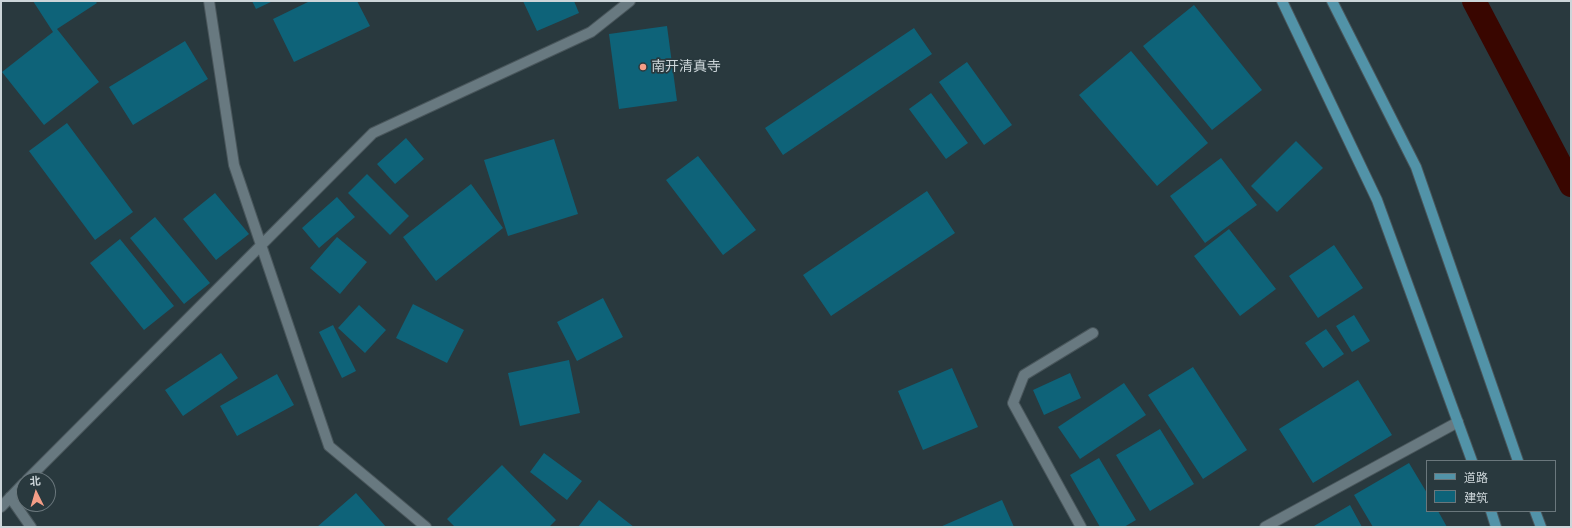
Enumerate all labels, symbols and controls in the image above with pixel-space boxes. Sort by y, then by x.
place label: 南开清真寺 [651,59,721,75]
marker: 南开清真寺 [638,62,648,72]
legend [1426,460,1556,512]
text: 道路 [1464,470,1488,485]
north arrow [16,472,56,512]
text: 北 [29,474,41,488]
text: 建筑 [1464,490,1488,505]

